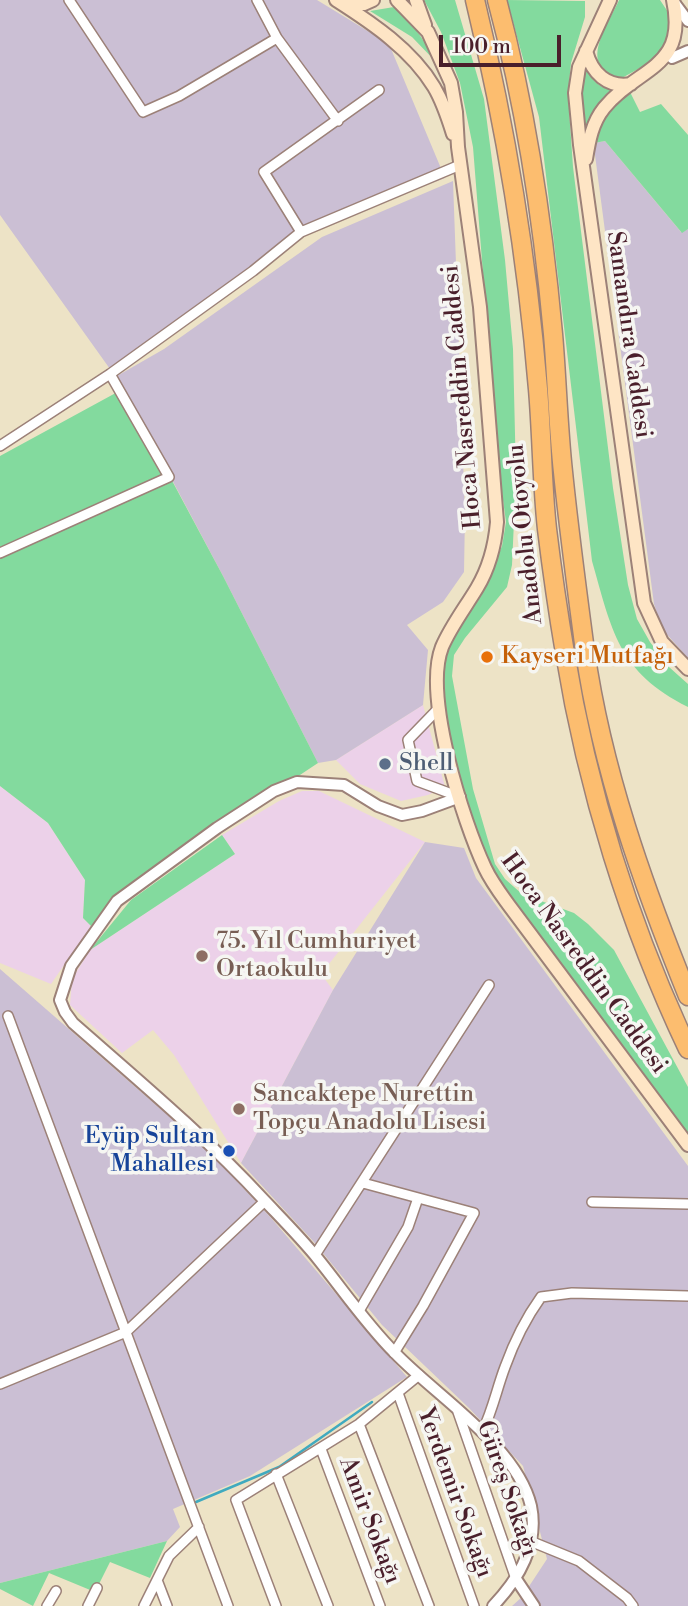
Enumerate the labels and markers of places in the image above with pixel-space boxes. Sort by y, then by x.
place label: Kayseri Mutfağı [501,643,674,671]
marker: Kayseri Mutfağı [479,649,495,665]
place label: Shell [399,750,453,778]
marker: Shell [377,756,393,772]
place label: 75. Yıl Cumhuriyet Ortaokulu [216,928,417,984]
marker: 75. Yıl Cumhuriyet Ortaokulu [194,948,210,964]
place label: Sancaktepe Nurettin Topçu Anadolu Lisesi [253,1081,486,1137]
marker: Sancaktepe Nurettin Topçu Anadolu Lisesi [231,1101,247,1117]
place label: Eyüp Sultan Mahallesi [84,1123,215,1179]
marker: Eyüp Sultan Mahallesi [221,1143,237,1159]

